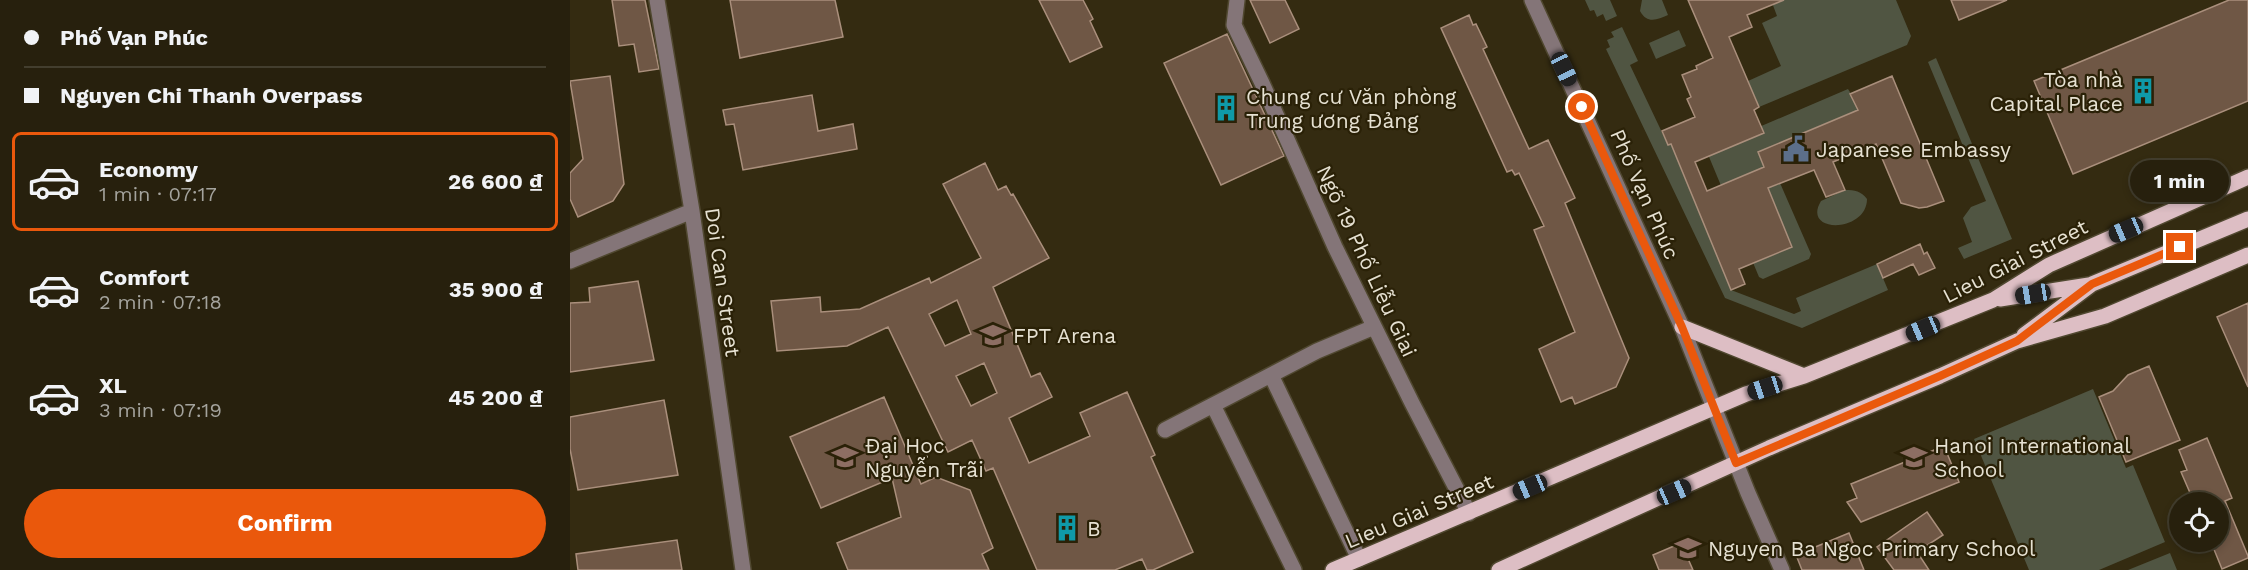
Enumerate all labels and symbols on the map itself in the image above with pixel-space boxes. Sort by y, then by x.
car [1548,49,1580,89]
place label: Tòa nhà Capital Place [1989,67,2123,116]
building icon: Tòa nhà Capital Place [2128,76,2158,106]
place label: Chung cư Văn phòng Trung ương Đảng [1246,84,1457,133]
building icon: Chung cư Văn phòng Trung ương Đảng [1211,93,1241,123]
route start [1568,93,1595,120]
street label: Phố Vạn Phúc [1605,125,1685,263]
public building icon: Japanese Embassy [1781,134,1811,164]
place label: Japanese Embassy [1816,137,2011,162]
callout: 1 min [2130,160,2230,202]
street label: Ngõ 19 Phố Liễu Giai [1312,161,1422,361]
street label: Doi Can Street [700,206,746,358]
street label: Lieu Giai Street [1938,214,2092,308]
car [2106,215,2146,245]
route end [2166,233,2193,260]
car [2014,282,2052,306]
car [1903,314,1943,344]
school or university icon: FPT Arena [978,320,1008,350]
place label: FPT Arena [1013,323,1116,348]
car [1745,374,1785,402]
place label: Đại Học Nguyễn Trãi [865,433,984,482]
place label: Hanoi International School [1934,433,2131,482]
school or university icon: Đại Học Nguyễn Trãi [830,442,860,472]
school or university icon: Hanoi International School [1899,442,1929,472]
street label: Lieu Giai Street [1341,468,1497,554]
car [1510,472,1550,502]
car [1654,476,1694,508]
building icon: B [1052,513,1082,543]
place label: B [1087,516,1101,541]
school or university icon: Nguyen Ba Ngoc Primary School [1673,533,1703,563]
place label: Nguyen Ba Ngoc Primary School [1708,536,2036,561]

